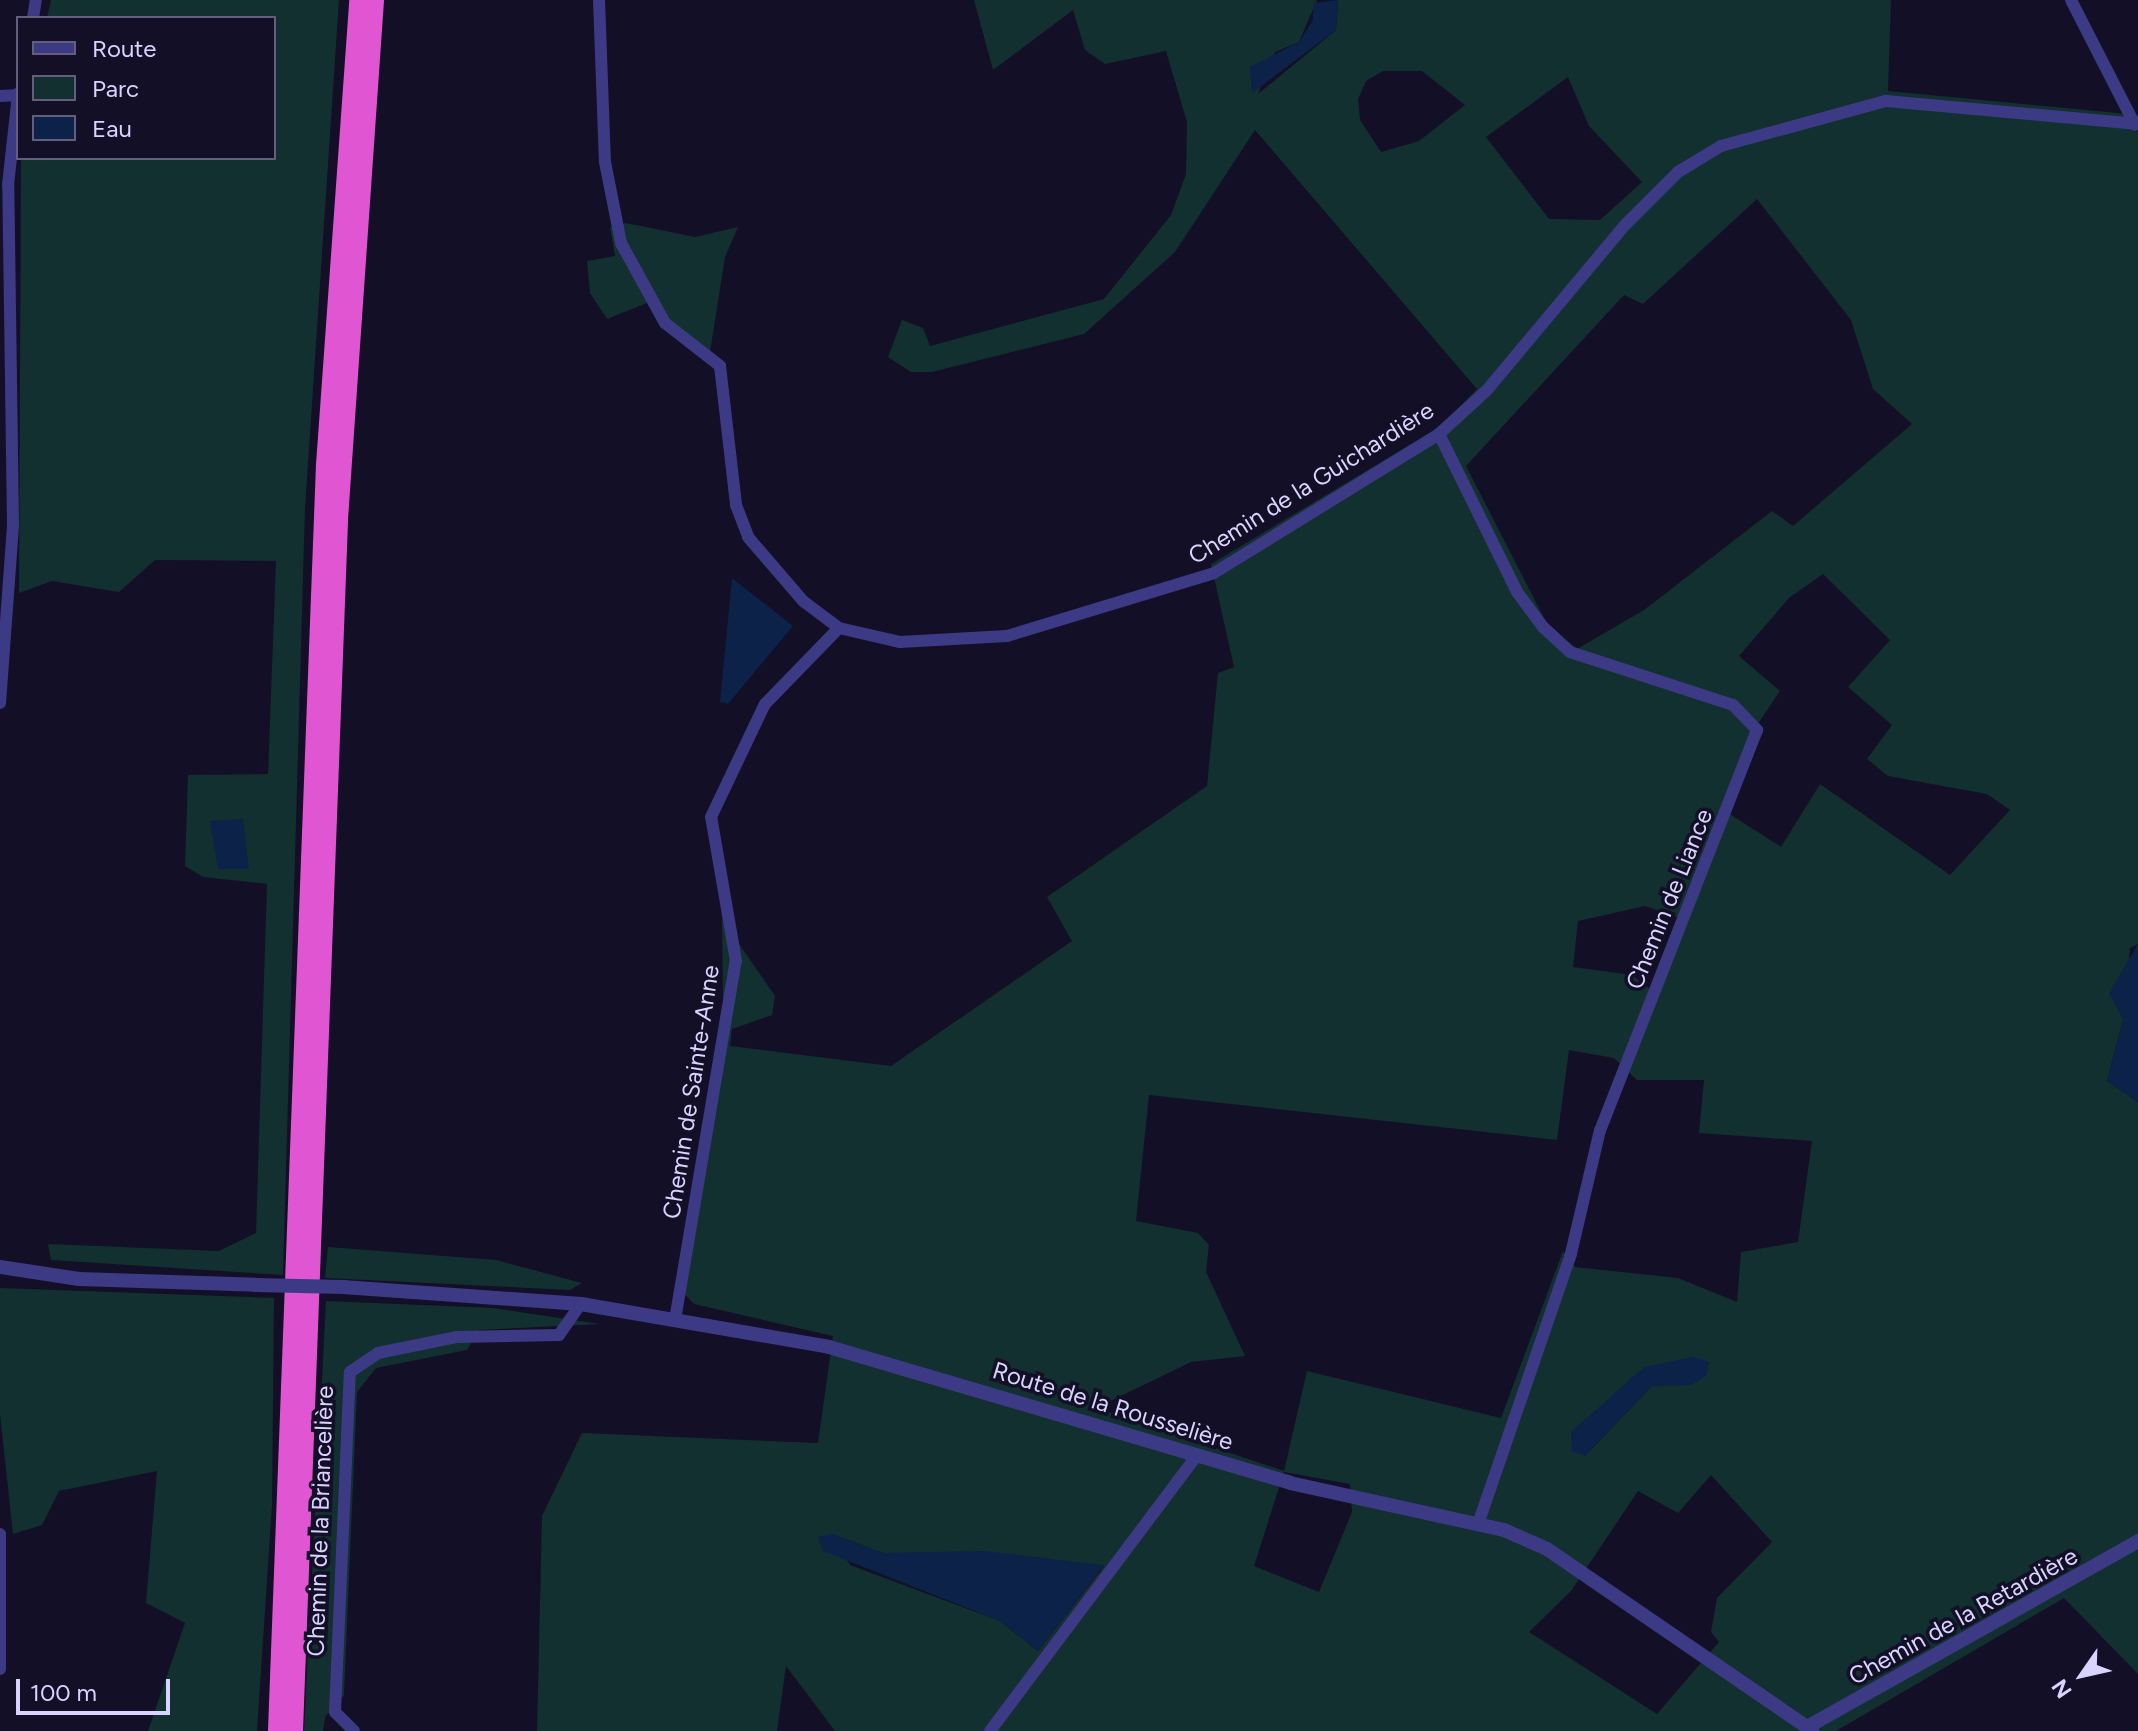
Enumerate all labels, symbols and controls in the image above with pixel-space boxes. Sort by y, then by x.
legend [16,16,276,160]
text: Route [92,34,156,63]
text: Parc [92,74,139,103]
text: Eau [92,114,132,143]
street label: Chemin de la Guichardière [1183,396,1439,570]
street label: Chemin de Liance [1620,805,1718,993]
street label: Chemin de Sainte-Anne [657,963,725,1221]
street label: Route de la Rousselière [989,1356,1237,1456]
street label: Chemin de la Briancelière [301,1385,339,1657]
street label: Chemin de la Retardière [1844,1541,2082,1691]
north arrow [2042,1635,2122,1715]
scale bar [20,1663,174,1713]
text: N [2046,1674,2078,1703]
text: 100 m [30,1678,97,1707]

